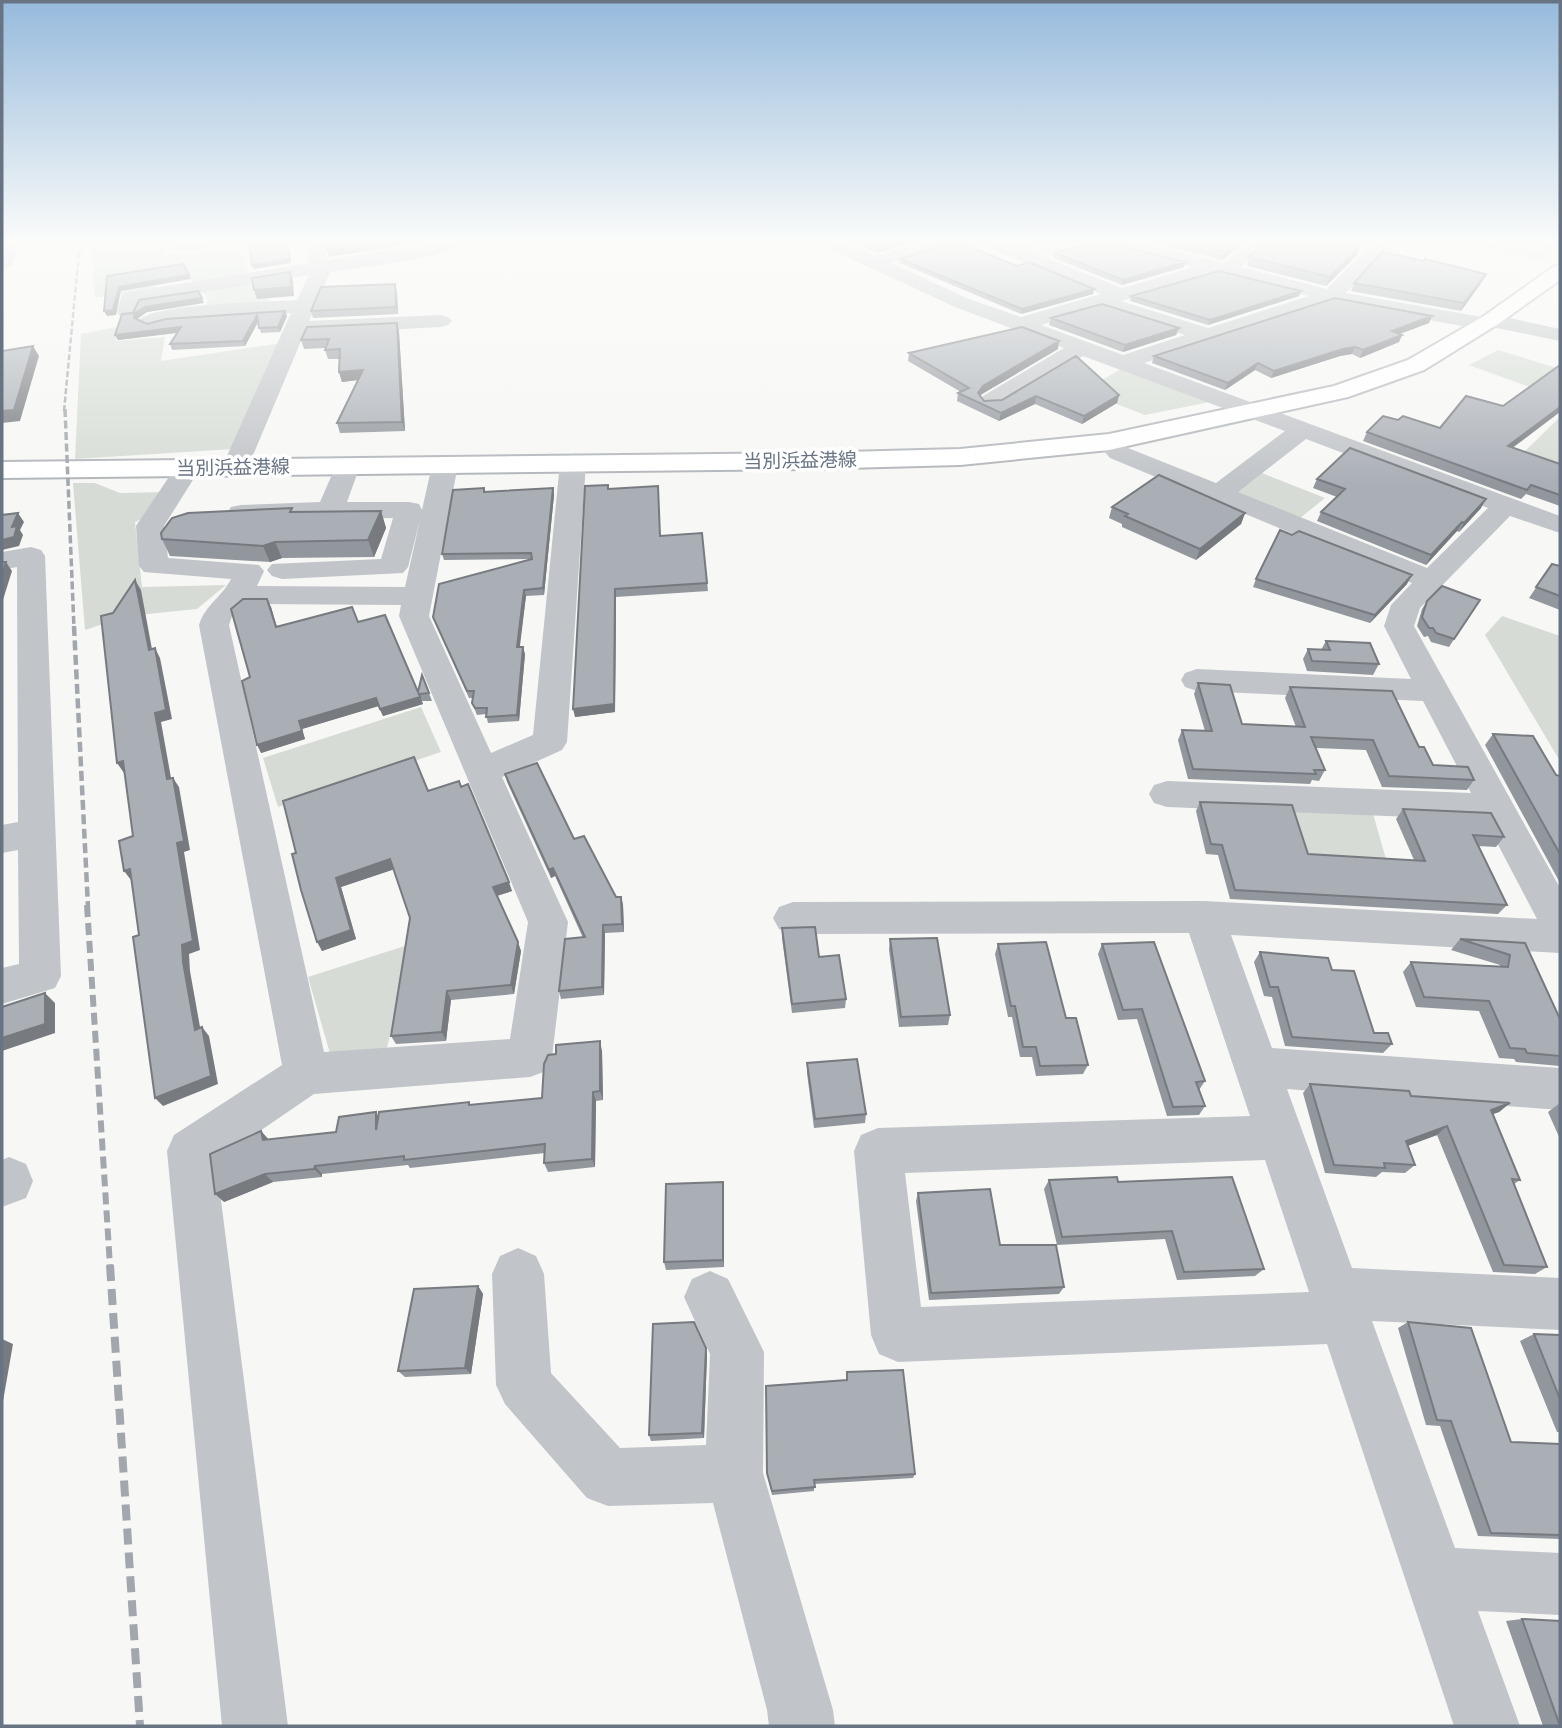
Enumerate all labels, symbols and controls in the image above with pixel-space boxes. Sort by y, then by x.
street label: 当別浜益港線 [743,447,857,474]
street label: 当別浜益港線 [176,454,290,481]

